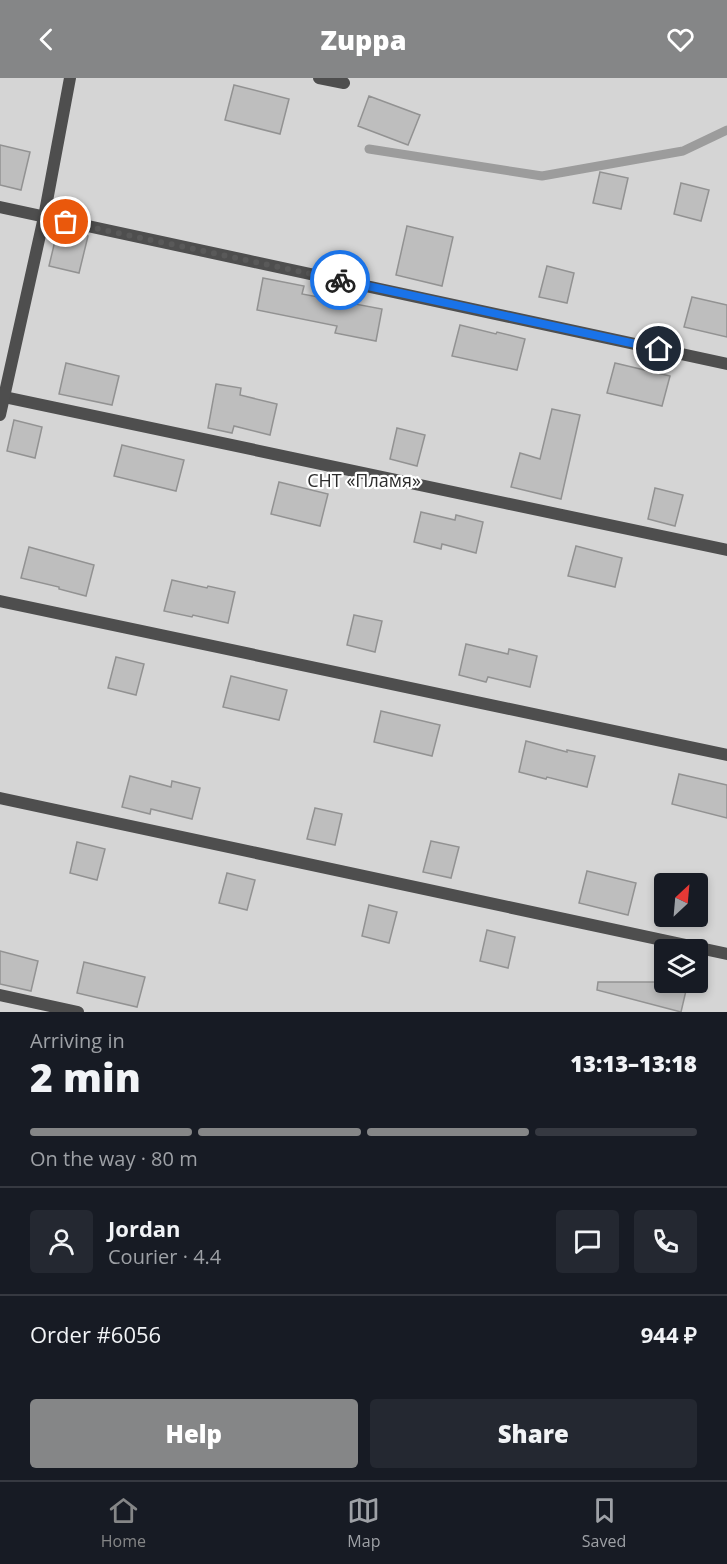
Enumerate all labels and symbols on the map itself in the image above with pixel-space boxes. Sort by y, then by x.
pin [40,196,91,247]
courier [310,250,370,310]
pin [633,323,684,374]
park label: СНТ «Пламя» [307,468,421,492]
north arrow [654,873,708,927]

